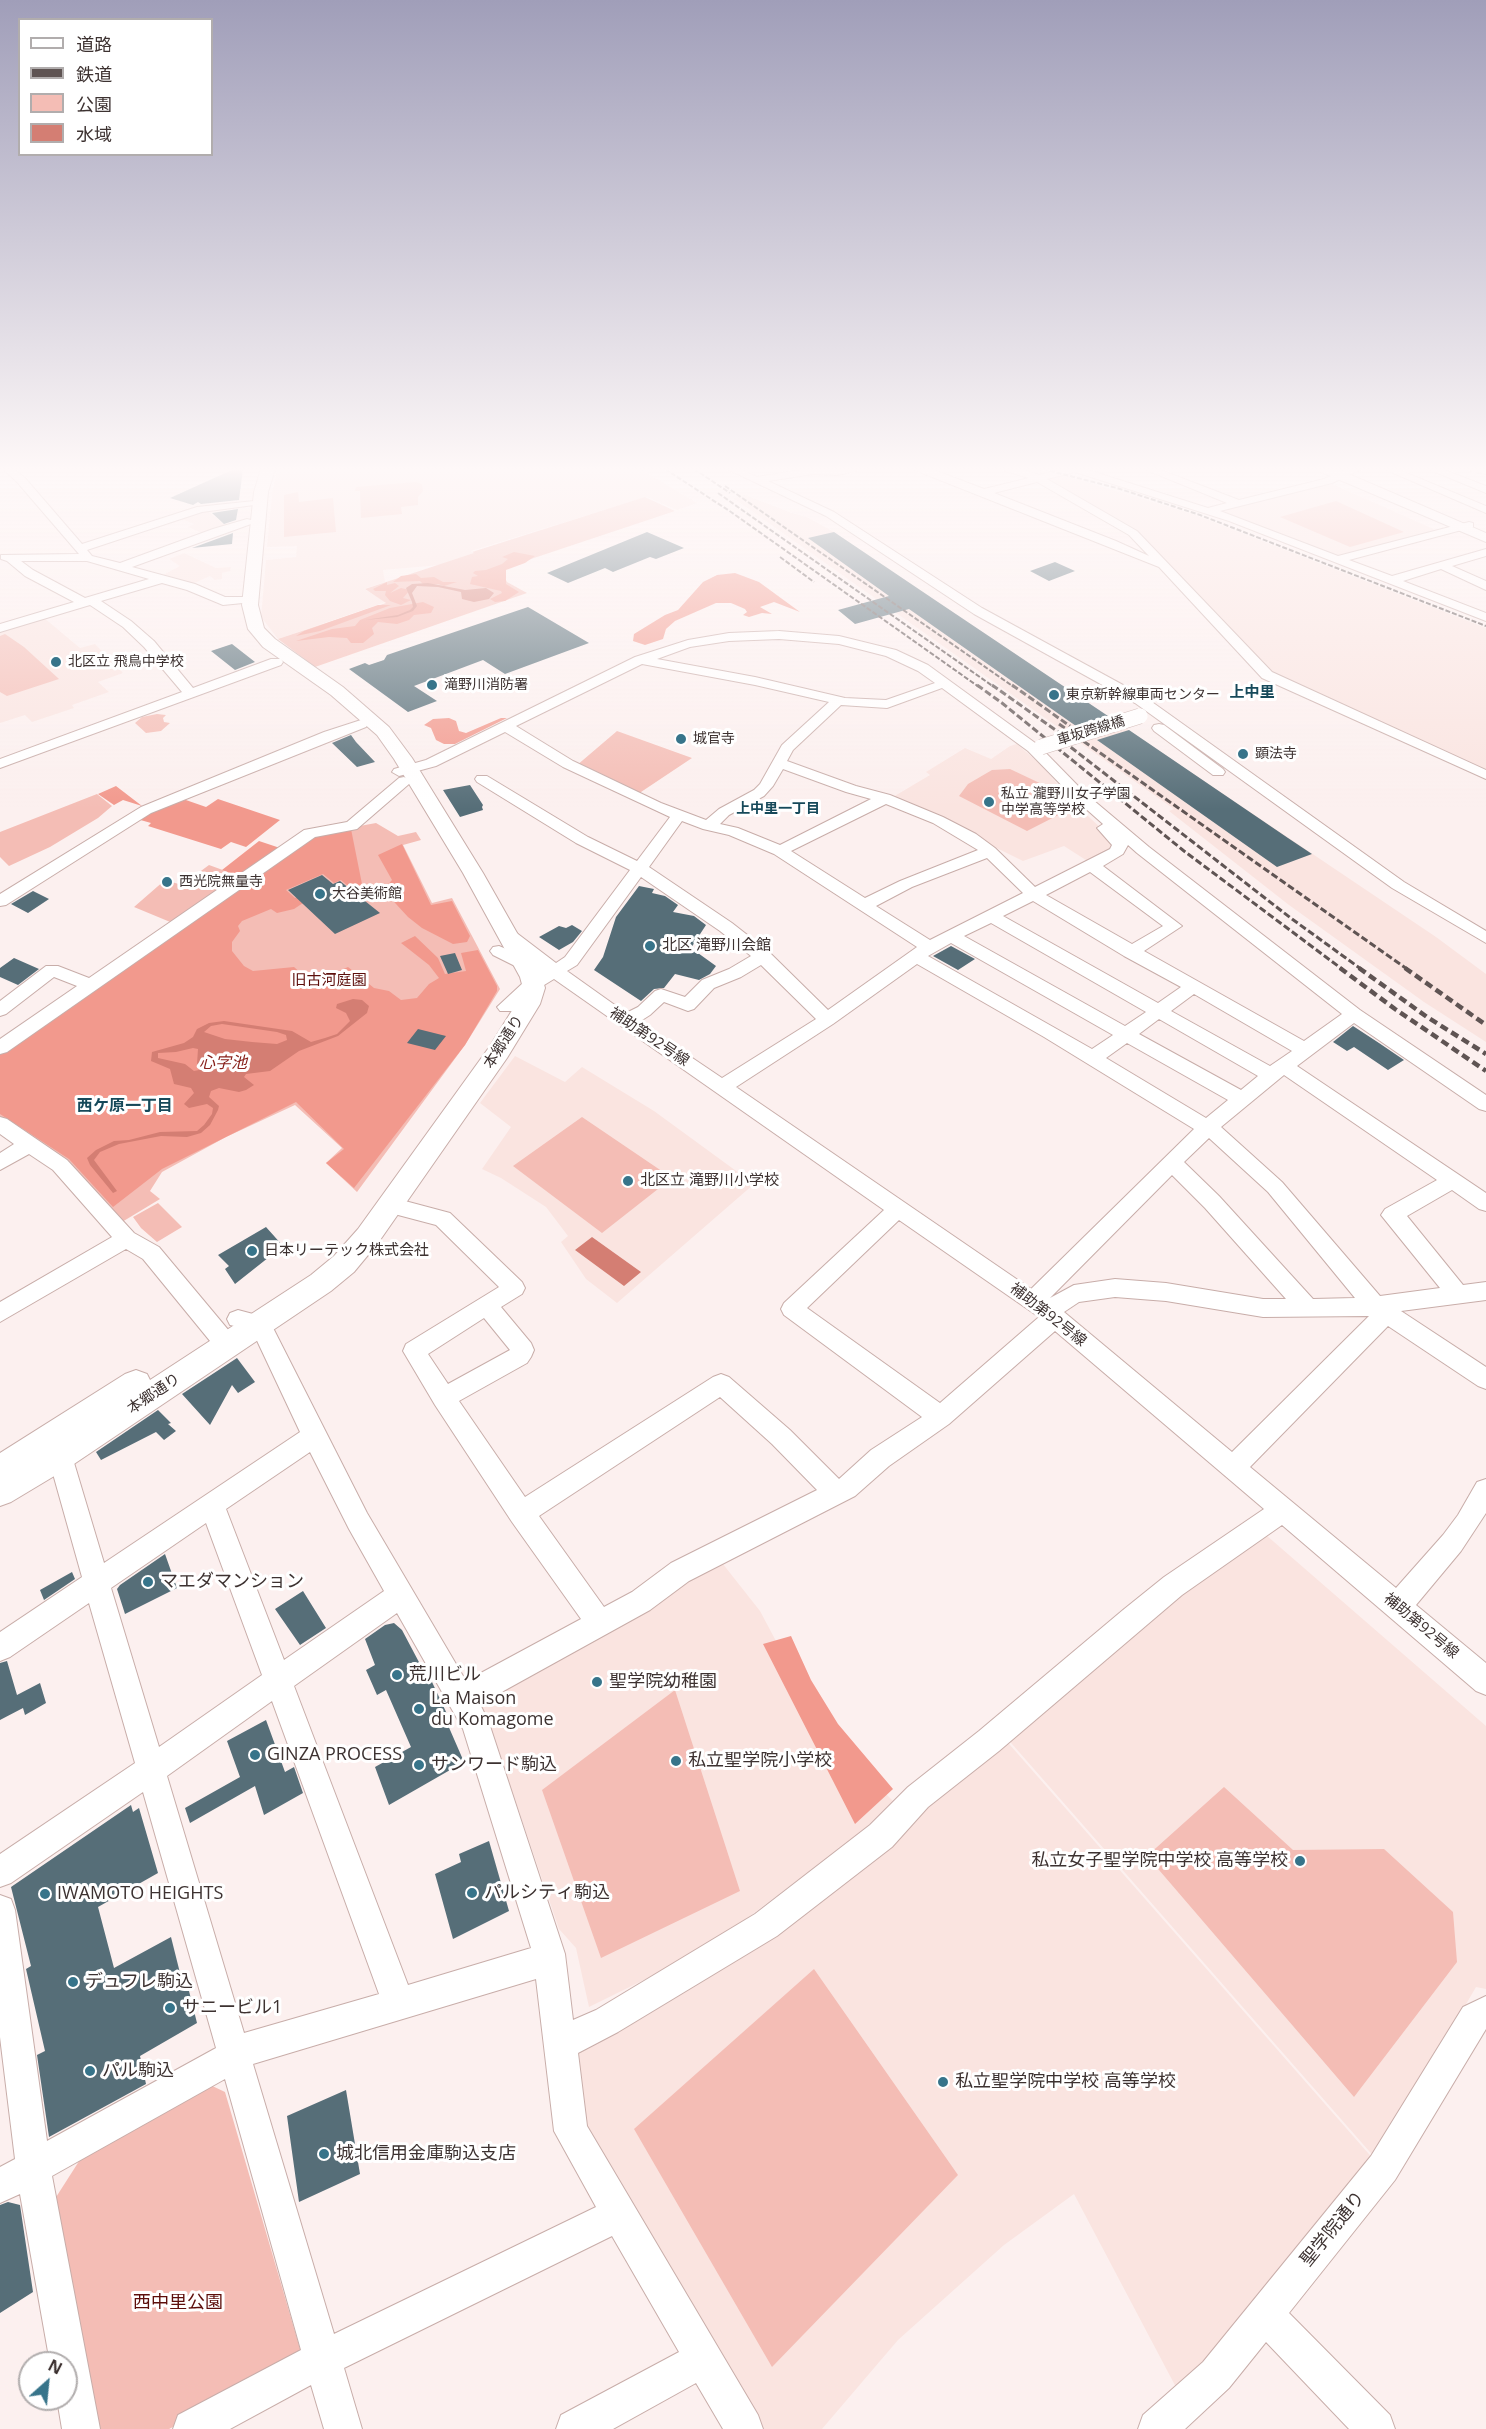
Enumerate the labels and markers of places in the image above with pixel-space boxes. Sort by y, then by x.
place label: 北区立 飛鳥中学校 [68,654,184,670]
marker: 北区立 飛鳥中学校 [49,655,63,669]
place label: 滝野川消防署 [444,677,528,693]
marker: 滝野川消防署 [425,678,439,692]
place label: 東京新幹線車両センター [1066,687,1220,703]
marker: 東京新幹線車両センター [1047,688,1061,702]
place label: 城官寺 [693,731,735,747]
marker: 城官寺 [674,732,688,746]
place label: 顕法寺 [1255,746,1297,762]
marker: 顕法寺 [1236,747,1250,761]
place label: 私立 瀧野川女子学園 中学高等学校 [1001,786,1131,819]
marker: 私立 瀧野川女子学園 中学高等学校 [982,795,996,809]
place label: 西光院無量寺 [179,874,263,890]
marker: 西光院無量寺 [160,875,174,889]
place label: 大谷美術館 [332,886,402,902]
marker: 大谷美術館 [313,887,327,901]
place label: 北区 滝野川会館 [662,937,771,955]
marker: 北区 滝野川会館 [643,939,657,953]
place label: 北区立 滝野川小学校 [640,1172,779,1190]
marker: 北区立 滝野川小学校 [621,1174,635,1188]
place label: 日本リーテック株式会社 [264,1242,429,1260]
marker: 日本リーテック株式会社 [245,1244,259,1258]
place label: マエダマンション [160,1571,304,1593]
marker: マエダマンション [141,1575,155,1589]
place label: 荒川ビル [409,1664,481,1686]
marker: 荒川ビル [390,1668,404,1682]
place label: 聖学院幼稚園 [609,1671,717,1693]
marker: 聖学院幼稚園 [590,1675,604,1689]
place label: La Maison du Komagome [431,1688,554,1730]
marker: La Maison du Komagome [412,1702,426,1716]
place label: GINZA PROCESS [267,1744,402,1766]
marker: GINZA PROCESS [248,1748,262,1762]
place label: 私立聖学院小学校 [688,1750,832,1772]
place label: サンワード駒込 [431,1754,557,1776]
marker: 私立聖学院小学校 [669,1754,683,1768]
marker: サンワード駒込 [412,1758,426,1772]
place label: 私立女子聖学院中学校 高等学校 [1031,1850,1288,1872]
marker: 私立女子聖学院中学校 高等学校 [1293,1854,1307,1868]
place label: パルシティ駒込 [484,1882,610,1904]
place label: IWAMOTO HEIGHTS [57,1883,223,1905]
marker: パルシティ駒込 [465,1886,479,1900]
marker: IWAMOTO HEIGHTS [38,1887,52,1901]
place label: デュフレ駒込 [85,1971,193,1993]
marker: デュフレ駒込 [66,1975,80,1989]
place label: サニービル1 [182,1997,282,2019]
marker: サニービル1 [163,2001,177,2015]
place label: パル駒込 [102,2060,174,2082]
marker: パル駒込 [83,2064,97,2078]
place label: 私立聖学院中学校 高等学校 [955,2071,1176,2093]
marker: 私立聖学院中学校 高等学校 [936,2075,950,2089]
place label: 城北信用金庫駒込支店 [336,2143,516,2165]
marker: 城北信用金庫駒込支店 [317,2147,331,2161]

